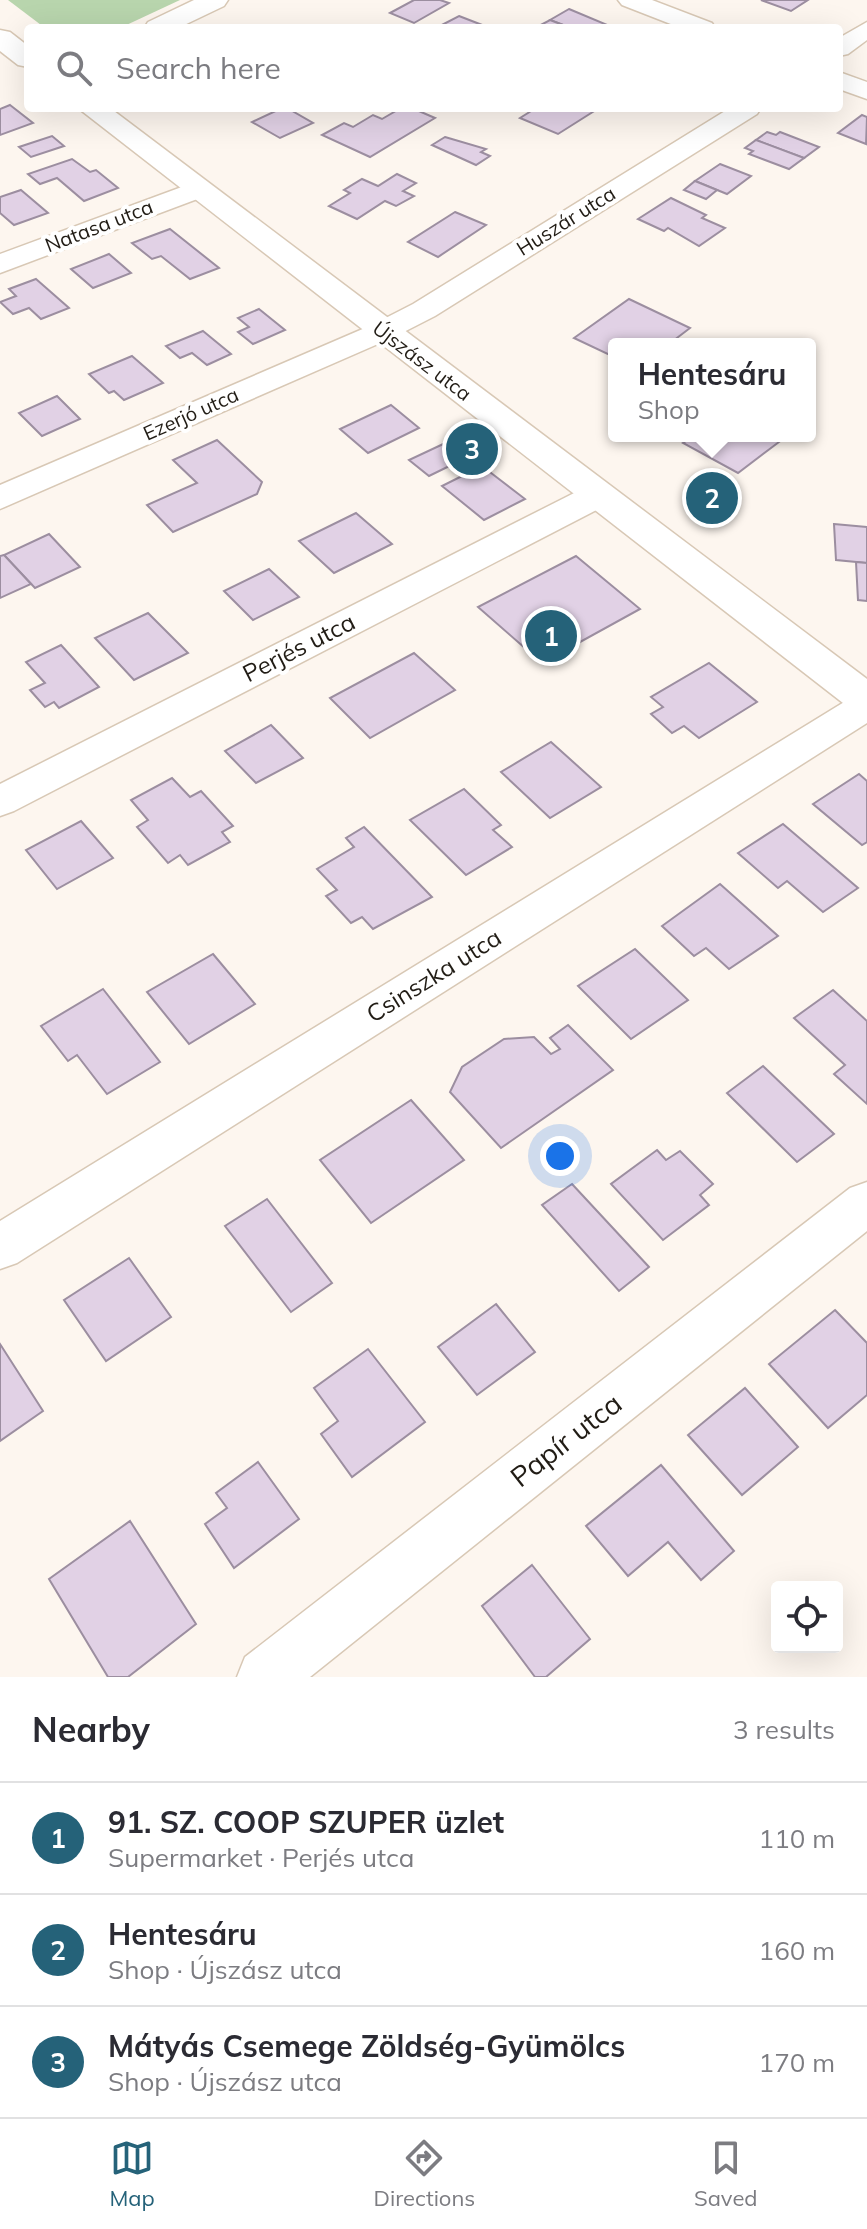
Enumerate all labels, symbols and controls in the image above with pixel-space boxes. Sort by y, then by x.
search box [24,24,843,112]
icon: search [52,46,96,90]
text: Search here [116,49,281,87]
street label: Huszár utca [512,180,620,261]
street label: Natasa utca [41,194,156,258]
street label: Újszász utca [368,315,477,406]
popup [608,338,816,442]
text: Hentesáru [638,355,786,393]
street label: Ezerjó utca [139,381,242,446]
text: Shop [638,393,700,426]
pin: 3 [446,419,498,479]
pin: 2 [686,468,738,528]
street label: Perjés utca [237,606,360,688]
pin: 1 [525,606,577,666]
street label: Csinszka utca [361,922,506,1028]
your location [540,1136,580,1176]
street label: Papír utca [503,1385,628,1494]
map controls [771,1581,843,1653]
button: locate [771,1581,843,1653]
text: Nearby [32,1708,150,1751]
text: 3 results [733,1713,835,1746]
text: 91. SZ. COOP SZUPER üzlet [108,1803,504,1841]
text: 1 [50,1822,66,1855]
text: 110 m [759,1822,835,1855]
text: Supermarket · Perjés utca [108,1841,414,1874]
text: Hentesáru [108,1915,257,1953]
text: 2 [50,1934,66,1967]
text: 160 m [759,1934,835,1967]
text: Shop · Újszász utca [108,1953,342,1986]
text: Mátyás Csemege Zöldség-Gyümölcs [108,2027,625,2065]
text: 3 [50,2046,66,2079]
text: 170 m [759,2046,835,2079]
text: Shop · Újszász utca [108,2065,342,2098]
tab: Map [109,2136,155,2212]
tab: Directions [374,2136,475,2212]
tab: Saved [694,2136,758,2212]

